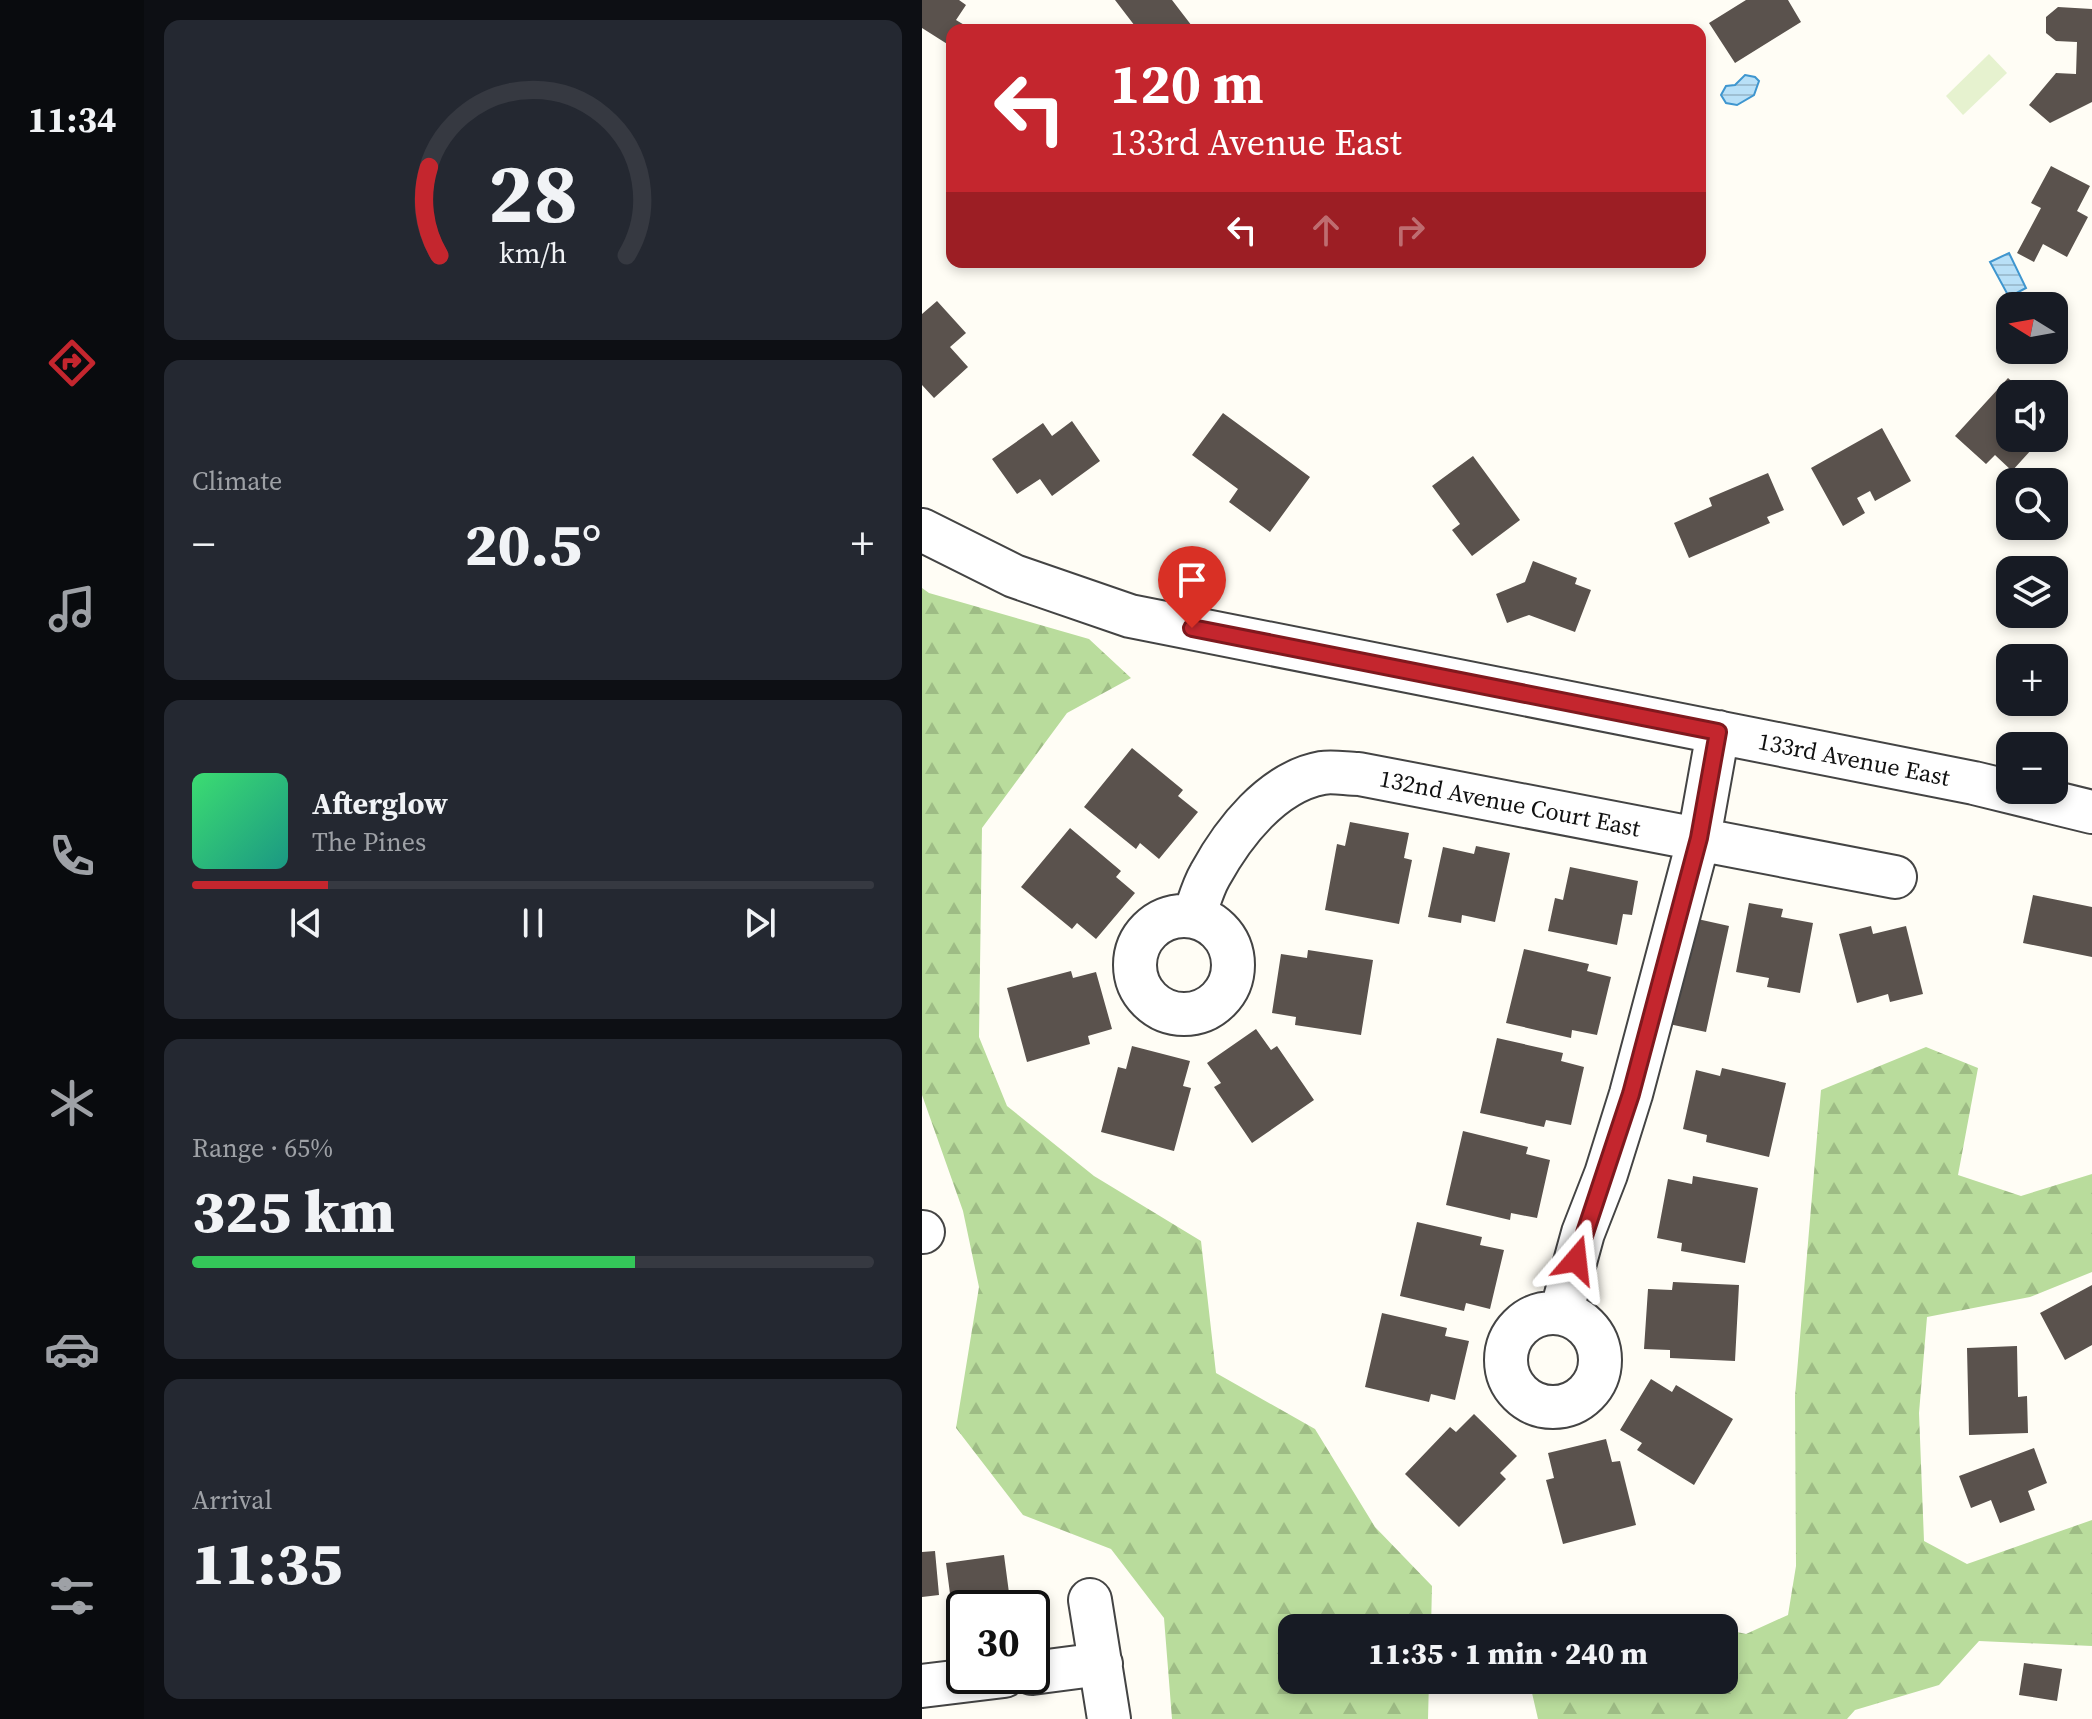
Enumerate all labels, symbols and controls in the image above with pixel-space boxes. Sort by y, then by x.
text: 120 m [1110,45,1264,122]
icon: left [978,56,1082,160]
text: 11:34 [28,95,116,144]
text: 133rd Avenue East [1110,118,1402,167]
text: 28 [488,135,578,249]
icon: left [1220,208,1264,252]
icon: ahead [1304,208,1348,252]
icon: right [1388,208,1432,252]
text: km/h [499,233,567,273]
north arrow [1996,292,2068,364]
map controls [1996,292,2068,804]
icon: directions [44,335,100,391]
button: sound [1996,380,2068,452]
text: Climate [192,463,282,499]
button: search [1996,468,2068,540]
text: 20.5° [465,503,601,585]
text: − [192,513,215,574]
text: + [851,513,874,574]
pin [1158,546,1226,628]
button: layers [1996,556,2068,628]
icon: arrive [1170,558,1214,602]
icon: music [44,581,100,637]
button: + [1996,644,2068,716]
street label: 133rd Avenue East [1755,724,1953,794]
button: − [1996,732,2068,804]
street label: 132nd Avenue Court East [1377,762,1643,845]
text: Afterglow [312,783,448,824]
text: The Pines [312,824,426,860]
icon: phone [44,828,100,884]
icon: previous [284,901,328,945]
icon: pause [511,901,555,945]
icon: next [738,901,782,945]
icon: climate [44,1075,100,1131]
text: Range · 65% [192,1130,333,1166]
text: 325 km [192,1170,395,1252]
position arrow [1534,1218,1618,1302]
icon: car [44,1321,100,1377]
text: Arrival [192,1482,272,1518]
text: 11:35 [192,1522,342,1604]
icon: filters [44,1568,100,1624]
speed limit sign: 30 [946,1590,1050,1694]
text: 11:35 · 1 min · 240 m [1368,1633,1648,1674]

